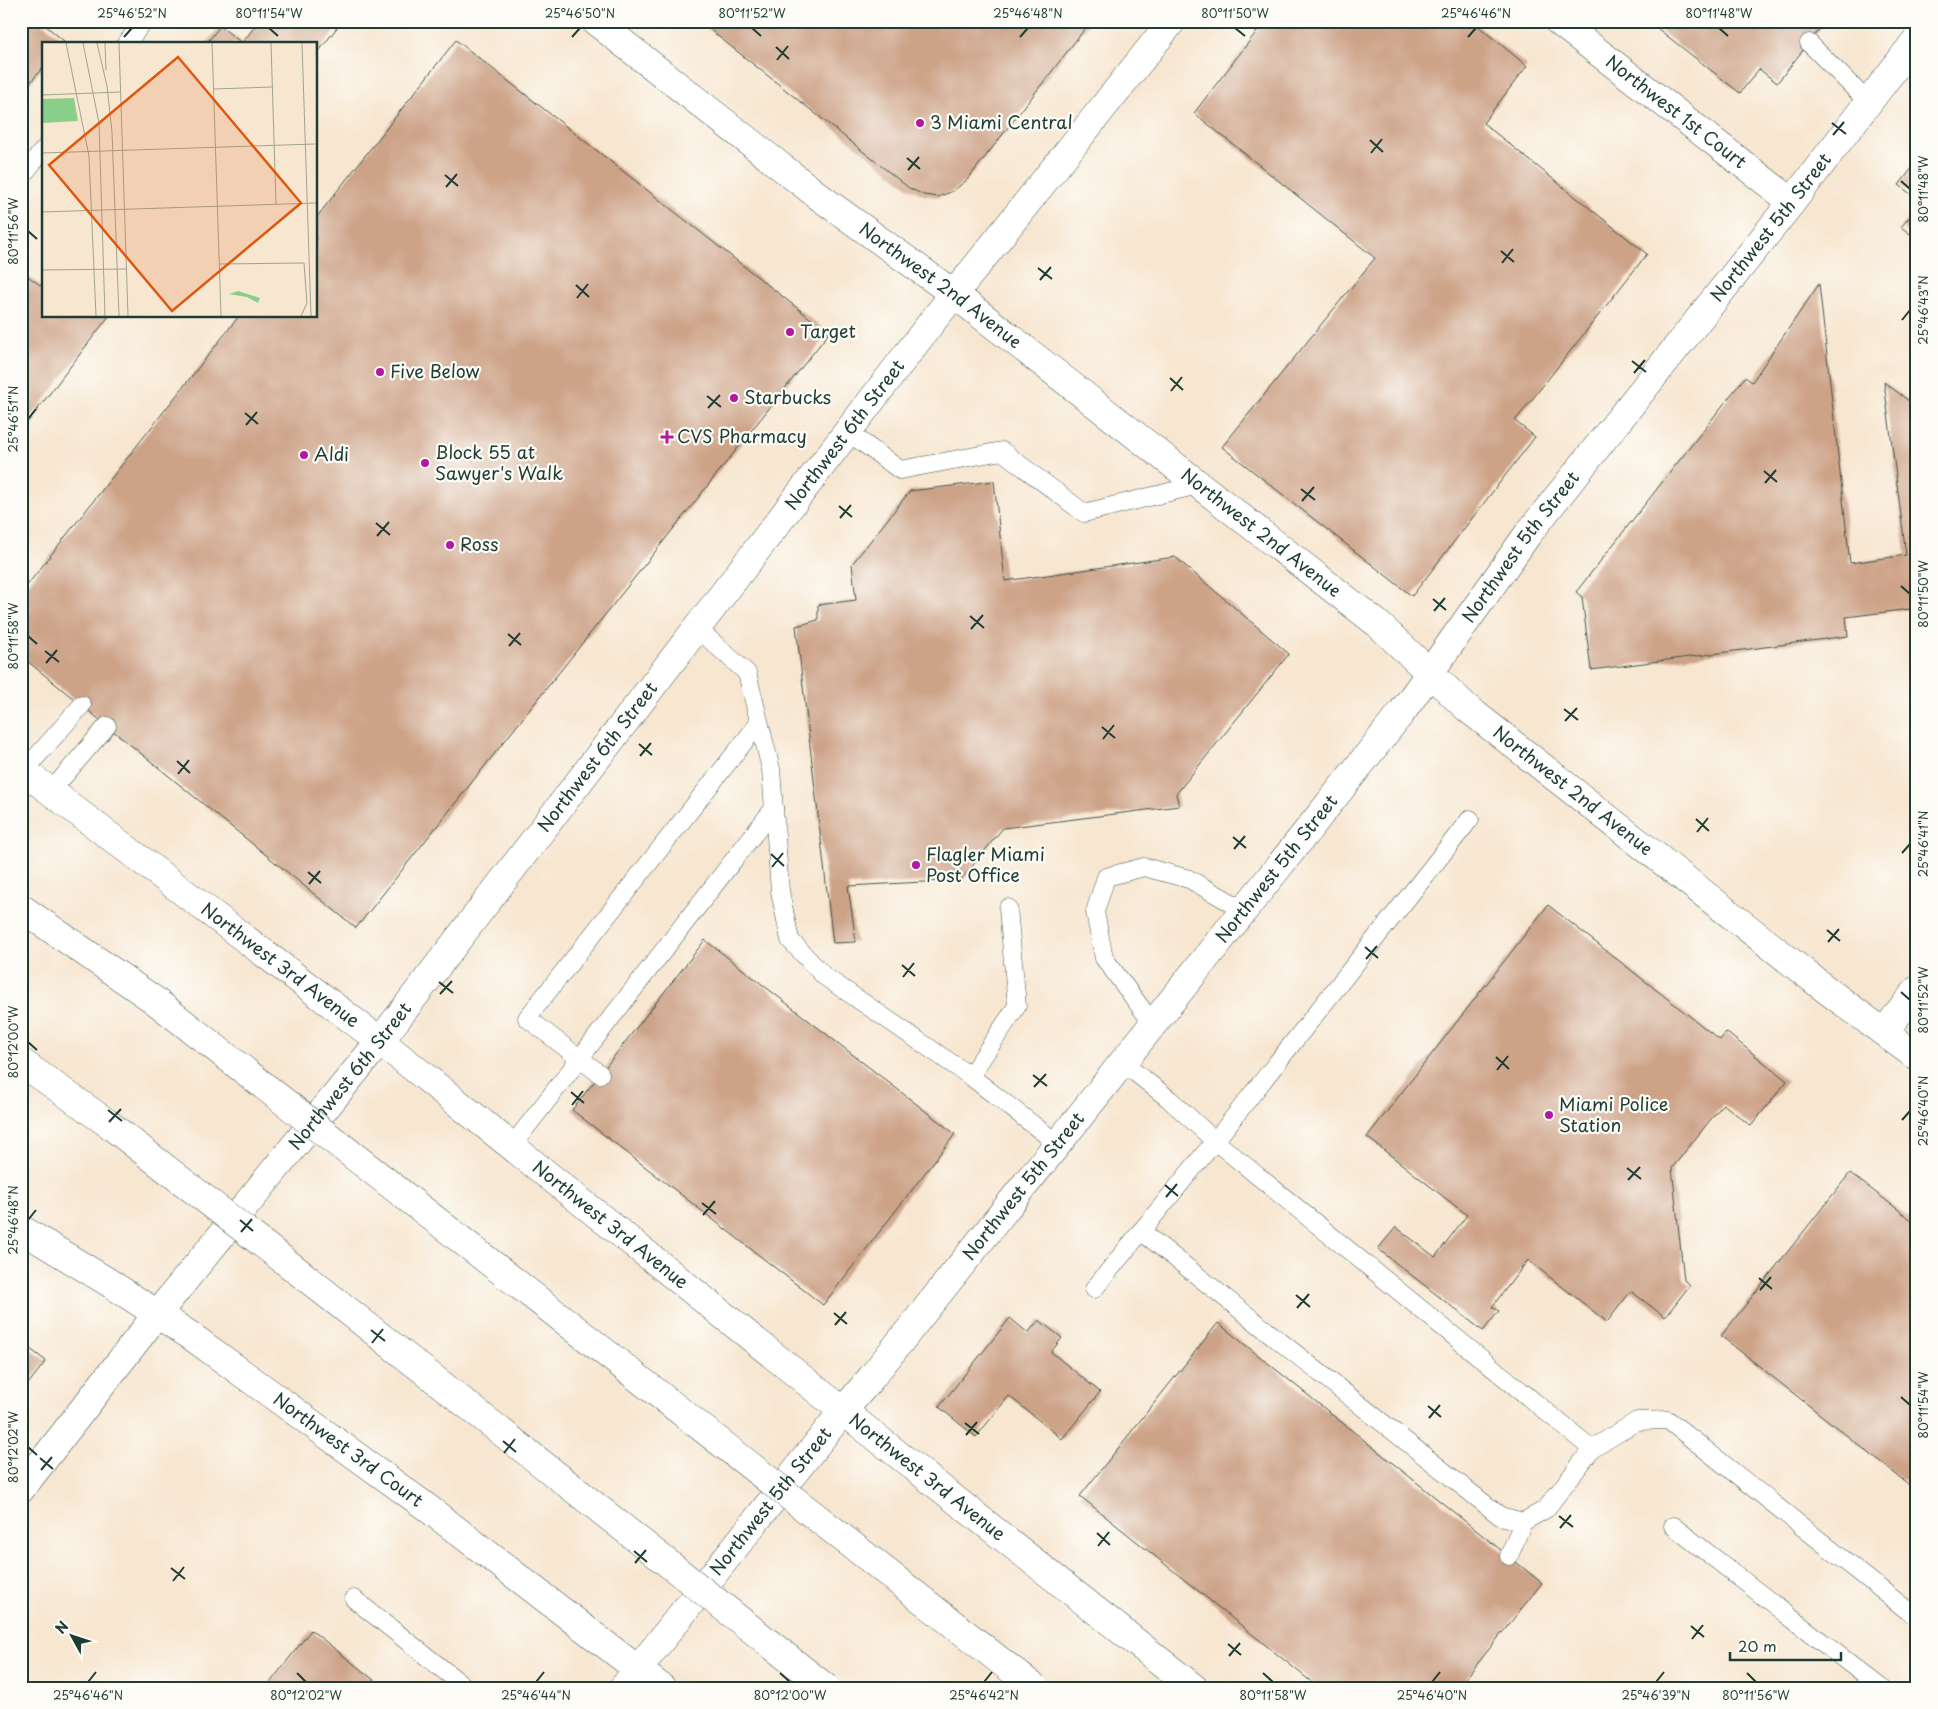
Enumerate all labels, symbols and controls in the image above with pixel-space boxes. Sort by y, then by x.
text: 25°46'52"N [97,4,167,22]
text: 80°11'54"W [236,4,303,22]
text: 25°46'50"N [545,4,615,22]
text: 80°11'52"W [718,4,786,22]
text: 25°46'48"N [993,4,1063,22]
text: 80°11'50"W [1201,4,1270,22]
text: 25°46'46"N [1441,4,1511,22]
text: 80°11'48"W [1686,4,1753,22]
inset map [42,42,318,318]
street label: Northwest 1st Court [1601,48,1753,174]
place label: 3 Miami Central [930,108,1073,135]
marker: 3 Miami Central [914,117,926,129]
street label: Northwest 5th Street [1703,147,1837,307]
text: 80°11'48"W [1914,155,1932,222]
text: 80°11'56"W [4,197,22,265]
street label: Northwest 2nd Avenue [854,215,1028,354]
text: 25°46'43"N [1914,275,1932,345]
place label: Target [800,317,856,344]
marker: Target [784,326,796,338]
street label: Northwest 6th Street [777,353,910,515]
place label: Five Below [390,357,479,384]
marker: Five Below [374,366,386,378]
place label: Starbucks [744,383,831,410]
text: 25°46'51"N [4,386,22,452]
marker: Starbucks [728,392,740,404]
place label: CVS Pharmacy [677,422,807,449]
marker: CVS Pharmacy [661,431,673,443]
place label: Block 55 at Sawyer's Walk [435,438,563,486]
place label: Aldi [314,440,349,467]
marker: Aldi [298,449,310,461]
marker: Block 55 at Sawyer's Walk [419,457,431,469]
street label: Northwest 2nd Avenue [1176,461,1348,603]
street label: Northwest 5th Street [1454,465,1585,628]
place label: Ross [460,530,498,557]
marker: Ross [444,539,456,551]
text: 80°11'50"W [1914,559,1932,628]
text: 80°11'58"W [4,602,22,669]
street label: Northwest 6th Street [530,675,663,837]
street label: Northwest 2nd Avenue [1488,718,1659,861]
street label: Northwest 5th Street [1208,788,1343,948]
text: 25°46'41"N [1914,811,1932,877]
place label: Flagler Miami Post Office [926,840,1045,888]
marker: Flagler Miami Post Office [910,859,922,871]
street label: Northwest 3rd Avenue [196,895,366,1033]
text: 80°11'52"W [1914,966,1932,1034]
street label: Northwest 6th Street [281,996,417,1155]
text: 80°12'00"W [4,1005,22,1078]
text: 25°46'40"N [1914,1076,1932,1146]
place label: Miami Police Station [1559,1090,1668,1138]
street label: Northwest 5th Street [955,1106,1090,1265]
marker: Miami Police Station [1543,1109,1555,1121]
street label: Northwest 3rd Avenue [527,1153,695,1295]
text: 25°46'48"N [4,1185,22,1255]
text: 80°11'54"W [1914,1371,1932,1438]
street label: Northwest 3rd Court [268,1385,430,1513]
street label: Northwest 3rd Avenue [844,1406,1012,1546]
text: 80°12'02"W [4,1410,22,1483]
street label: Northwest 5th Street [702,1421,837,1581]
north arrow [48,1612,98,1662]
text: N [50,1616,73,1638]
scale bar [1730,1629,1842,1661]
text: 20 m [1738,1634,1777,1657]
text: 25°46'46"N [53,1686,123,1704]
text: 80°12'02"W [270,1686,343,1704]
text: 25°46'44"N [501,1686,571,1704]
text: 80°12'00"W [754,1686,827,1704]
text: 25°46'42"N [949,1686,1019,1704]
text: 80°11'58"W [1240,1686,1307,1704]
text: 25°46'40"N [1397,1686,1467,1704]
text: 25°46'39"N [1621,1686,1691,1704]
text: 80°11'56"W [1722,1686,1790,1704]

